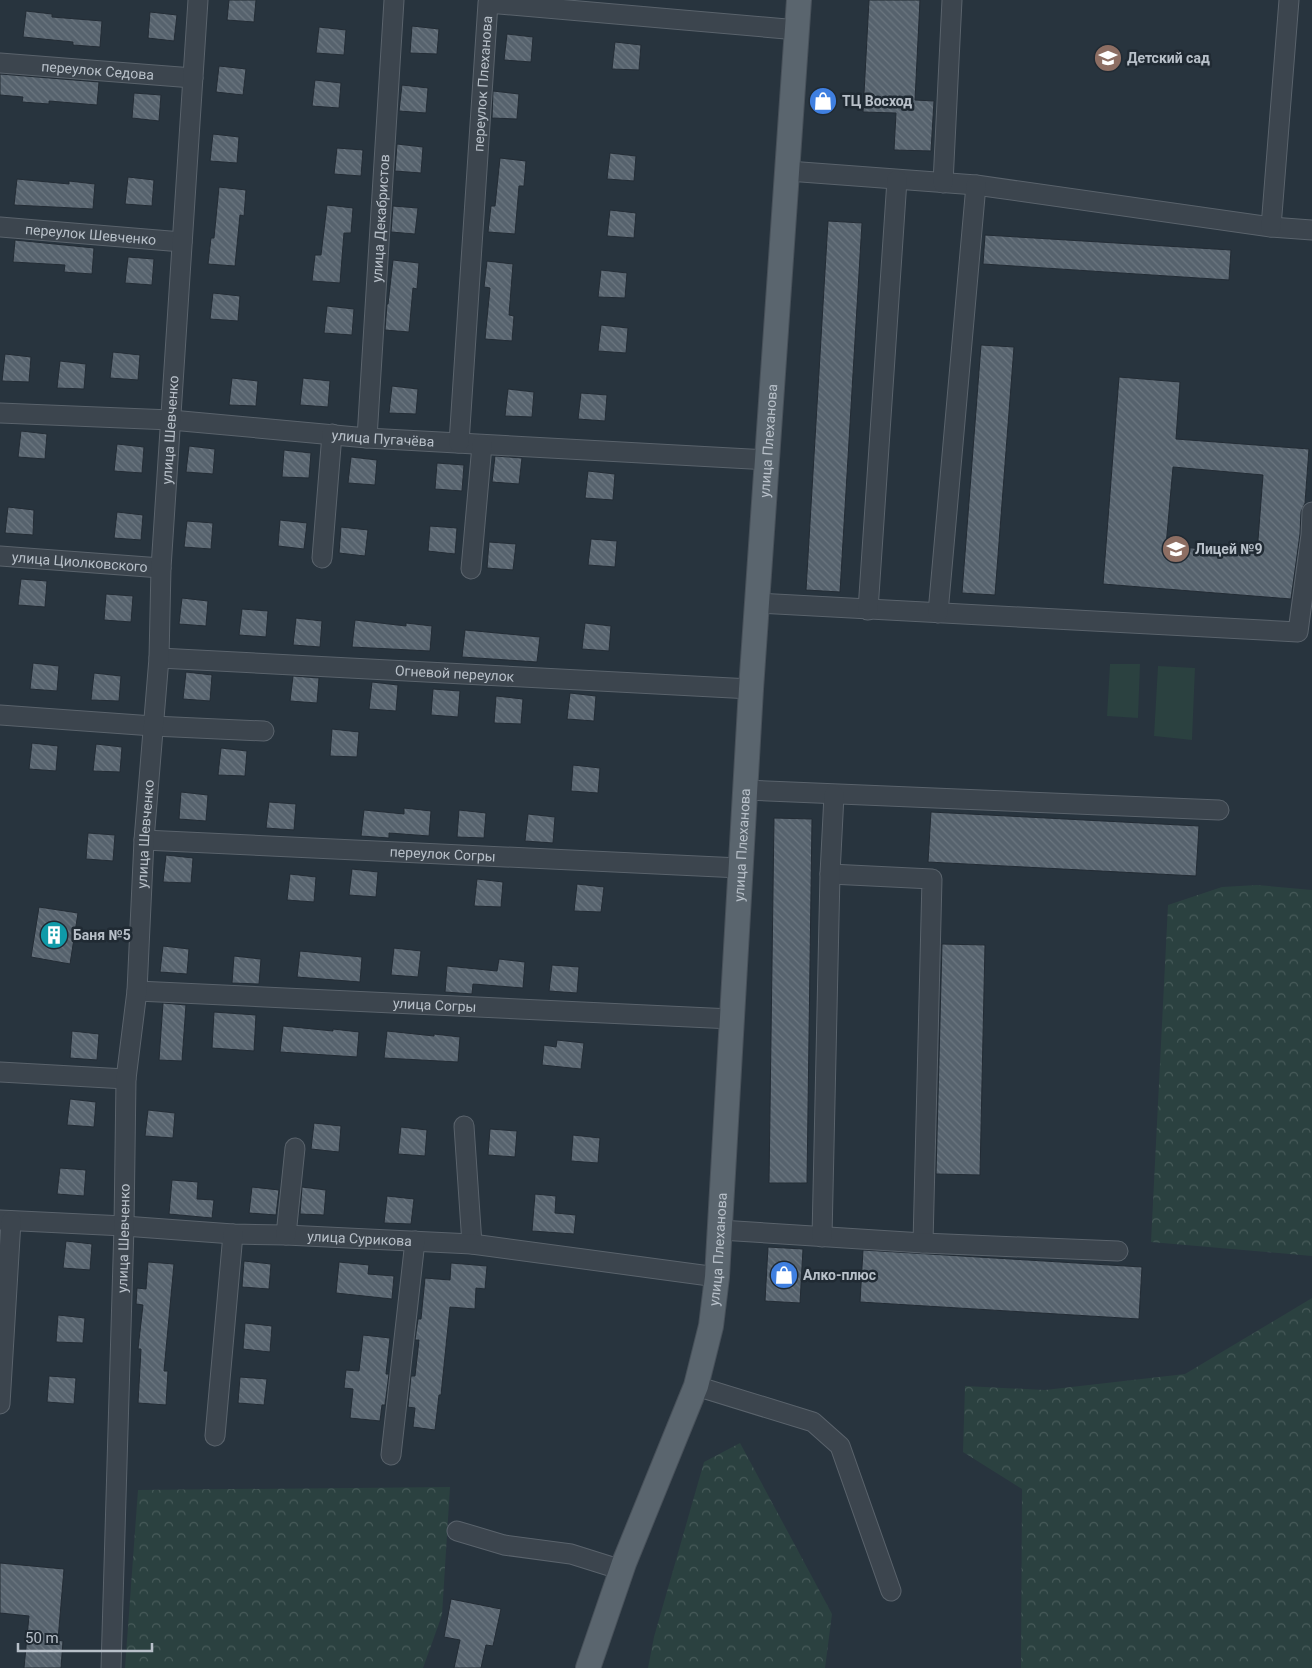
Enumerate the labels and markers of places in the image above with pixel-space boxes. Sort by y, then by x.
school or university icon: Детский сад [1093,43,1123,73]
place label: Детский сад [1127,50,1210,66]
shop icon: ТЦ Восход [808,86,838,116]
place label: ТЦ Восход [842,93,912,109]
school or university icon: Лицей №9 [1161,534,1191,564]
place label: Лицей №9 [1195,541,1263,557]
building icon: Баня №5 [39,920,69,950]
place label: Баня №5 [73,927,131,943]
shop icon: Алко-плюс [769,1260,799,1290]
place label: Алко-плюс [803,1267,876,1283]

